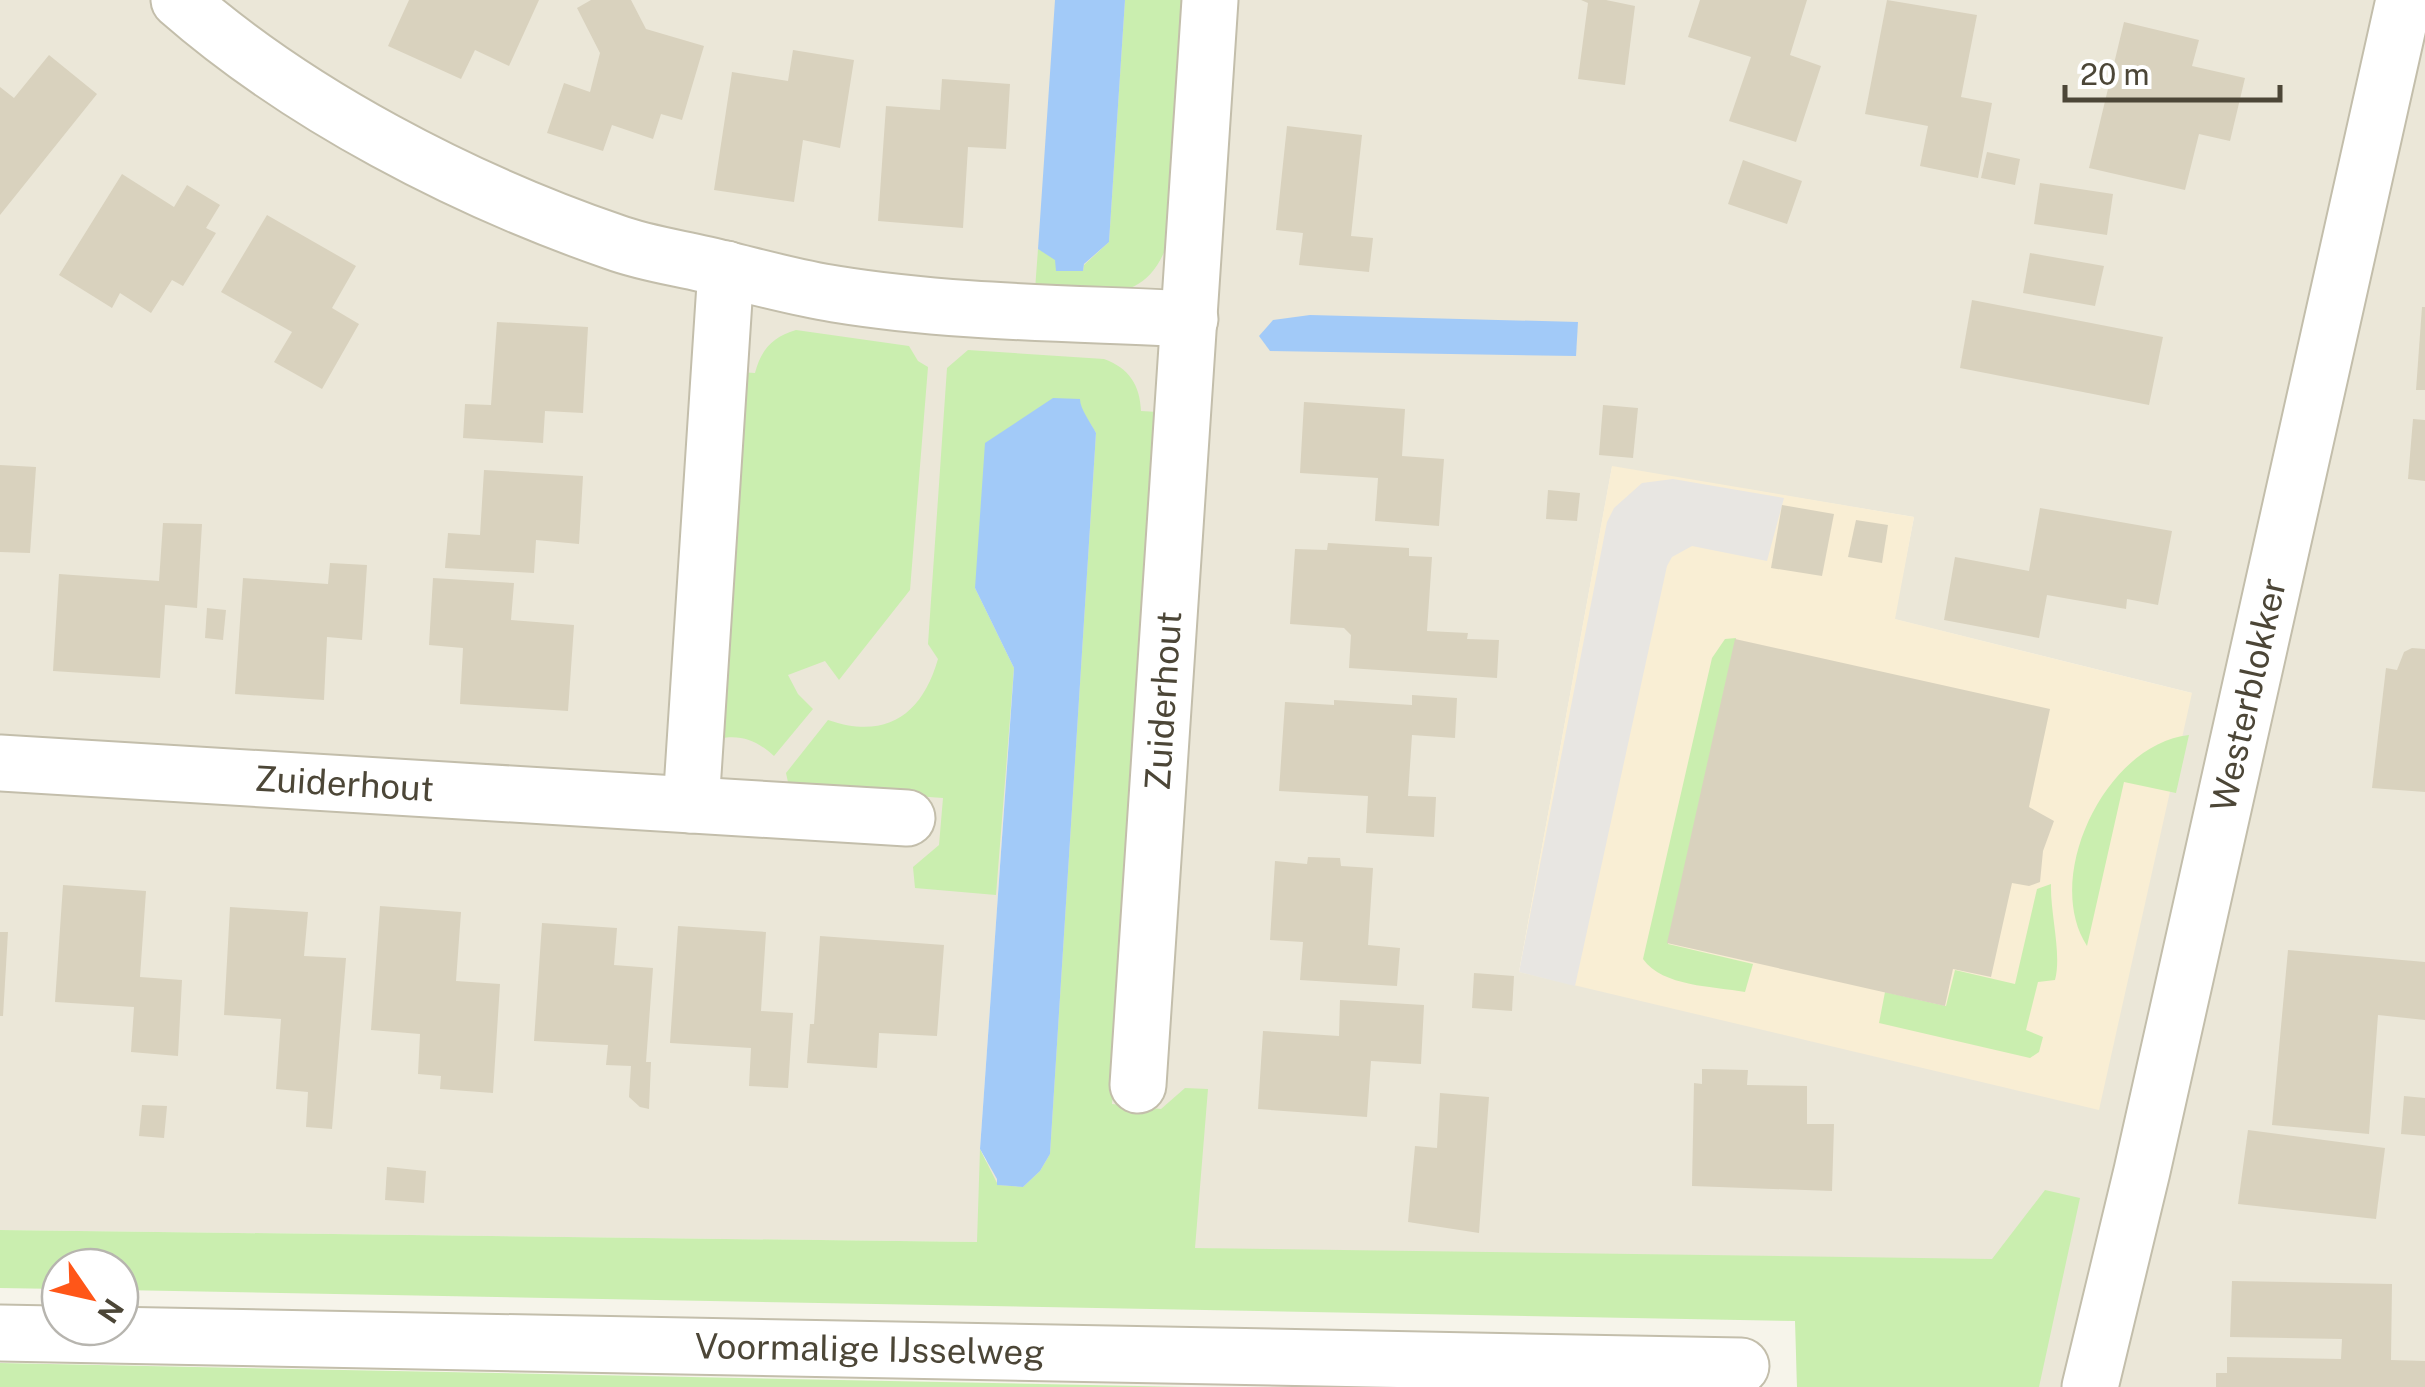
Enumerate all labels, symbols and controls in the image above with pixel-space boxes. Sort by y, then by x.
scale bar [2065,40,2280,102]
text: 20 m [2080,56,2149,92]
street label: Westerblokker [2202,574,2294,815]
street label: Zuiderhout [1137,610,1189,792]
street label: Zuiderhout [253,757,435,809]
north arrow [40,1247,140,1347]
text: N [91,1293,131,1330]
street label: Voormalige IJsselweg [694,1325,1045,1373]

